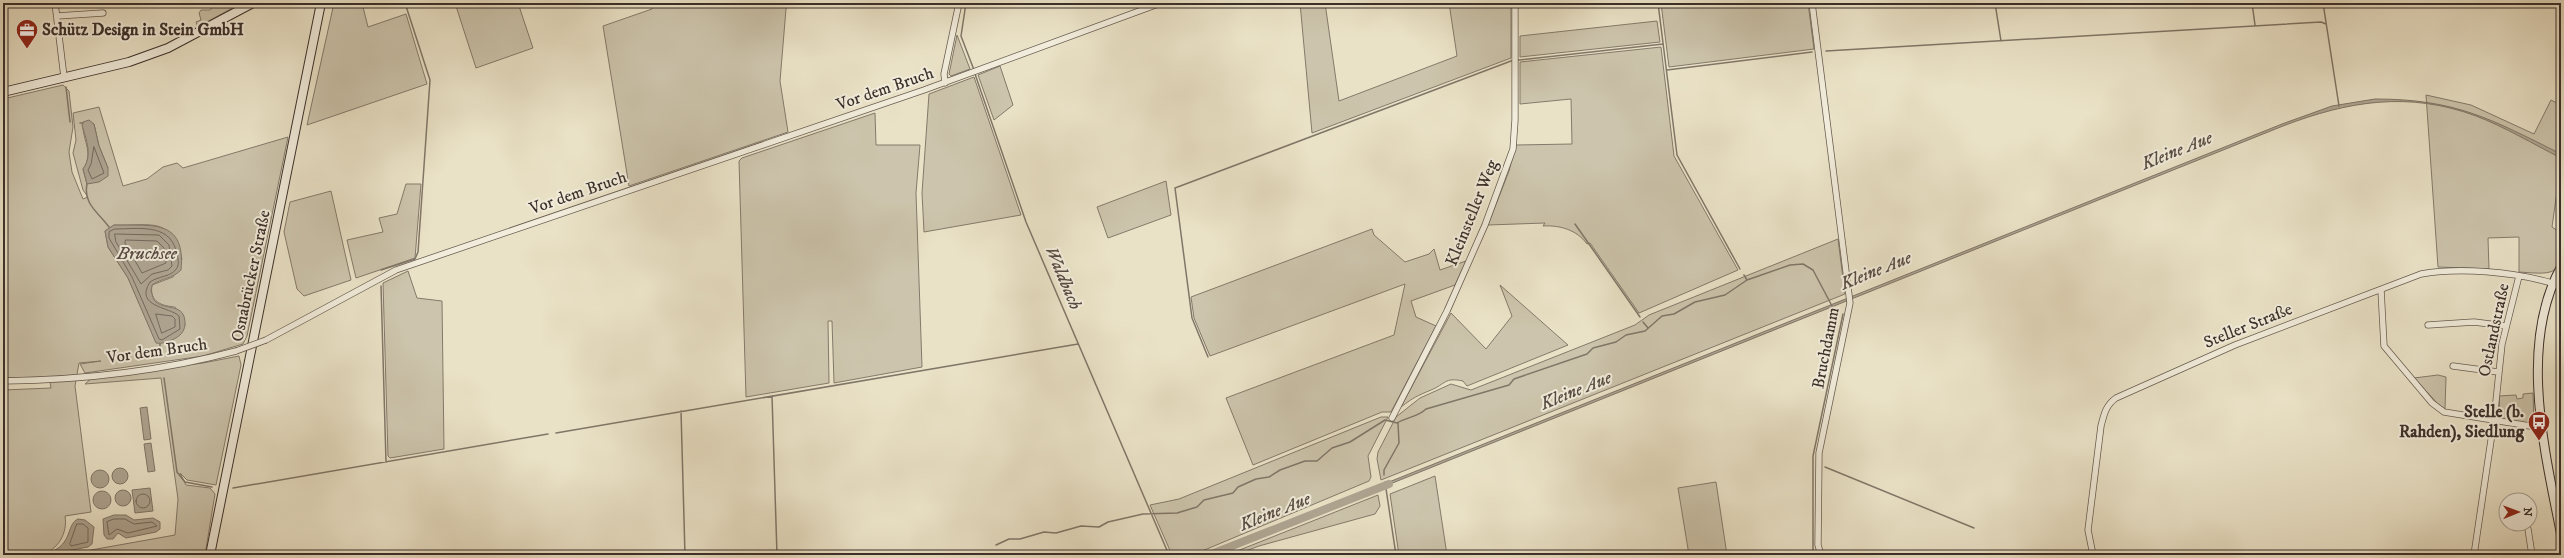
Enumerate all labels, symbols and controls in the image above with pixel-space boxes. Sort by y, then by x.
office icon: Schütz Design in Stein GmbH [14,17,40,50]
place label: Schütz Design in Stein GmbH [42,19,244,41]
street label: Vor dem Bruch [833,62,937,116]
water label: Kleine Aue [2137,126,2217,176]
street label: Kleinsteller Weg [1441,156,1504,269]
street label: Vor dem Bruch [526,166,630,220]
street label: Osnabrücker Straße [226,208,276,344]
water label: Bruchsee [116,243,178,265]
water label: Waldbach [1040,243,1086,313]
water label: Kleine Aue [1836,246,1916,296]
street label: Ostlandstraße [2473,281,2515,379]
street label: Steller Straße [2200,298,2296,354]
street label: Bruchdamm [1807,305,1845,391]
street label: Vor dem Bruch [104,333,209,369]
water label: Kleine Aue [1536,366,1616,416]
place label: Stelle (b. Rahden), Siedlung [2399,401,2525,443]
bus stop icon: Stelle (b. Rahden), Siedlung [2526,409,2552,442]
water label: Kleine Aue [1235,487,1315,537]
north arrow [2498,492,2538,532]
text: N [2520,507,2534,516]

